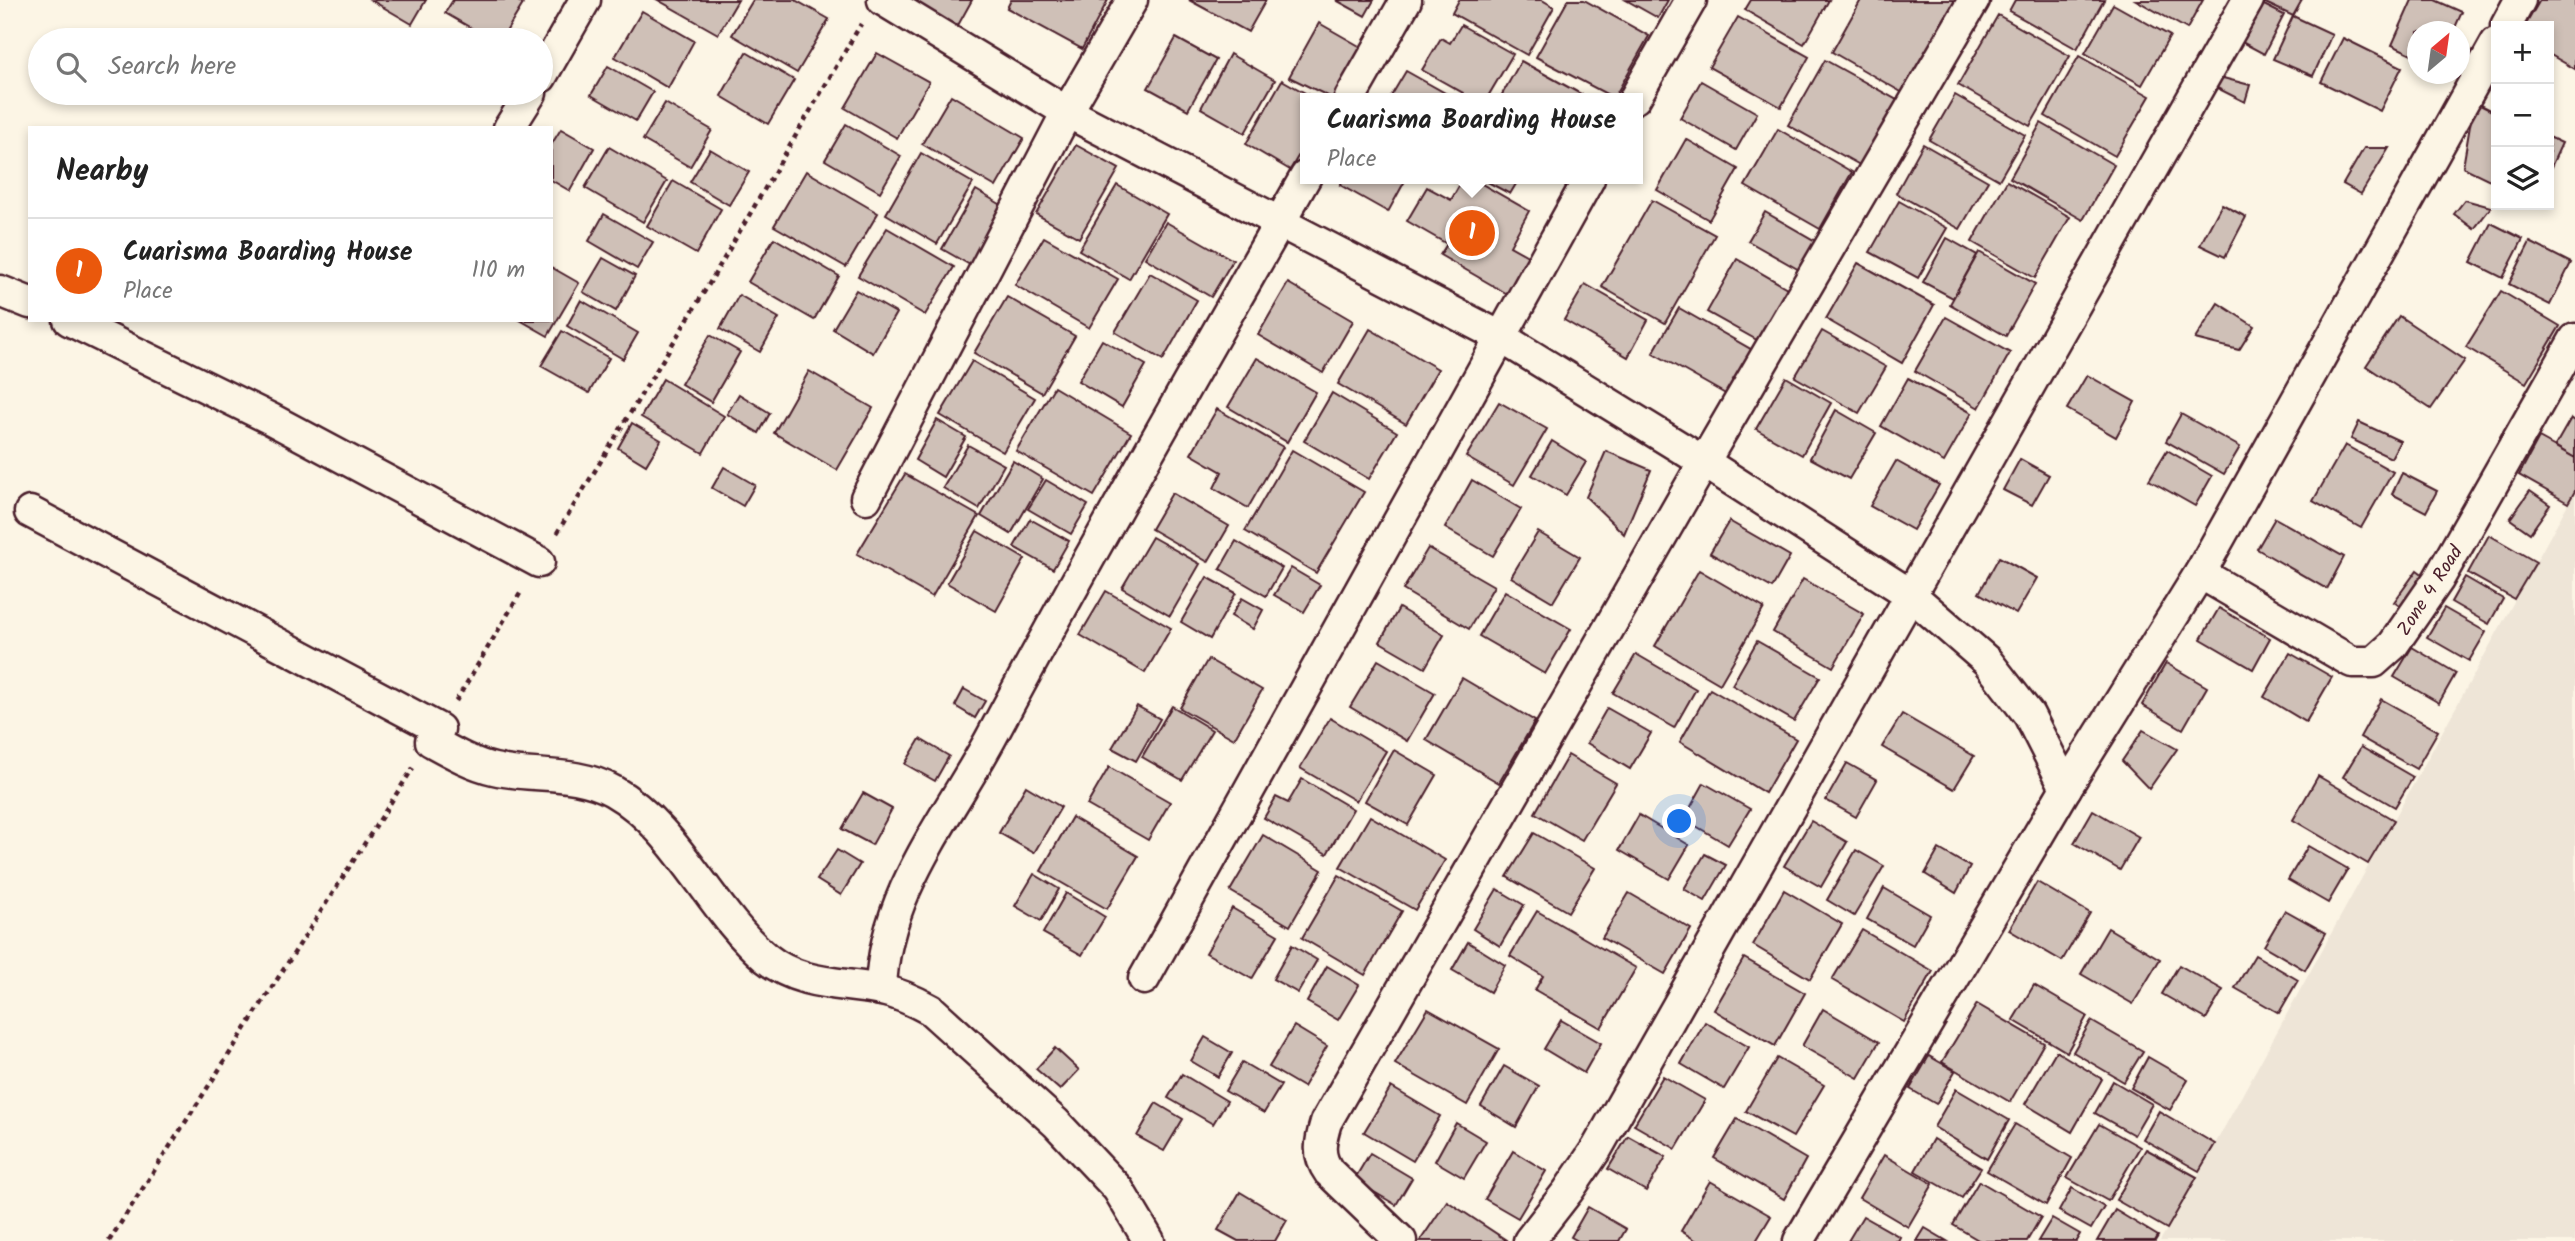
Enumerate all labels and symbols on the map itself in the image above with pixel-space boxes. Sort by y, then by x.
north arrow [2407,21,2470,84]
pin: 1 [1449,207,1495,259]
street label: Zone 4 Road [2390,539,2472,642]
your location [1662,804,1696,838]

